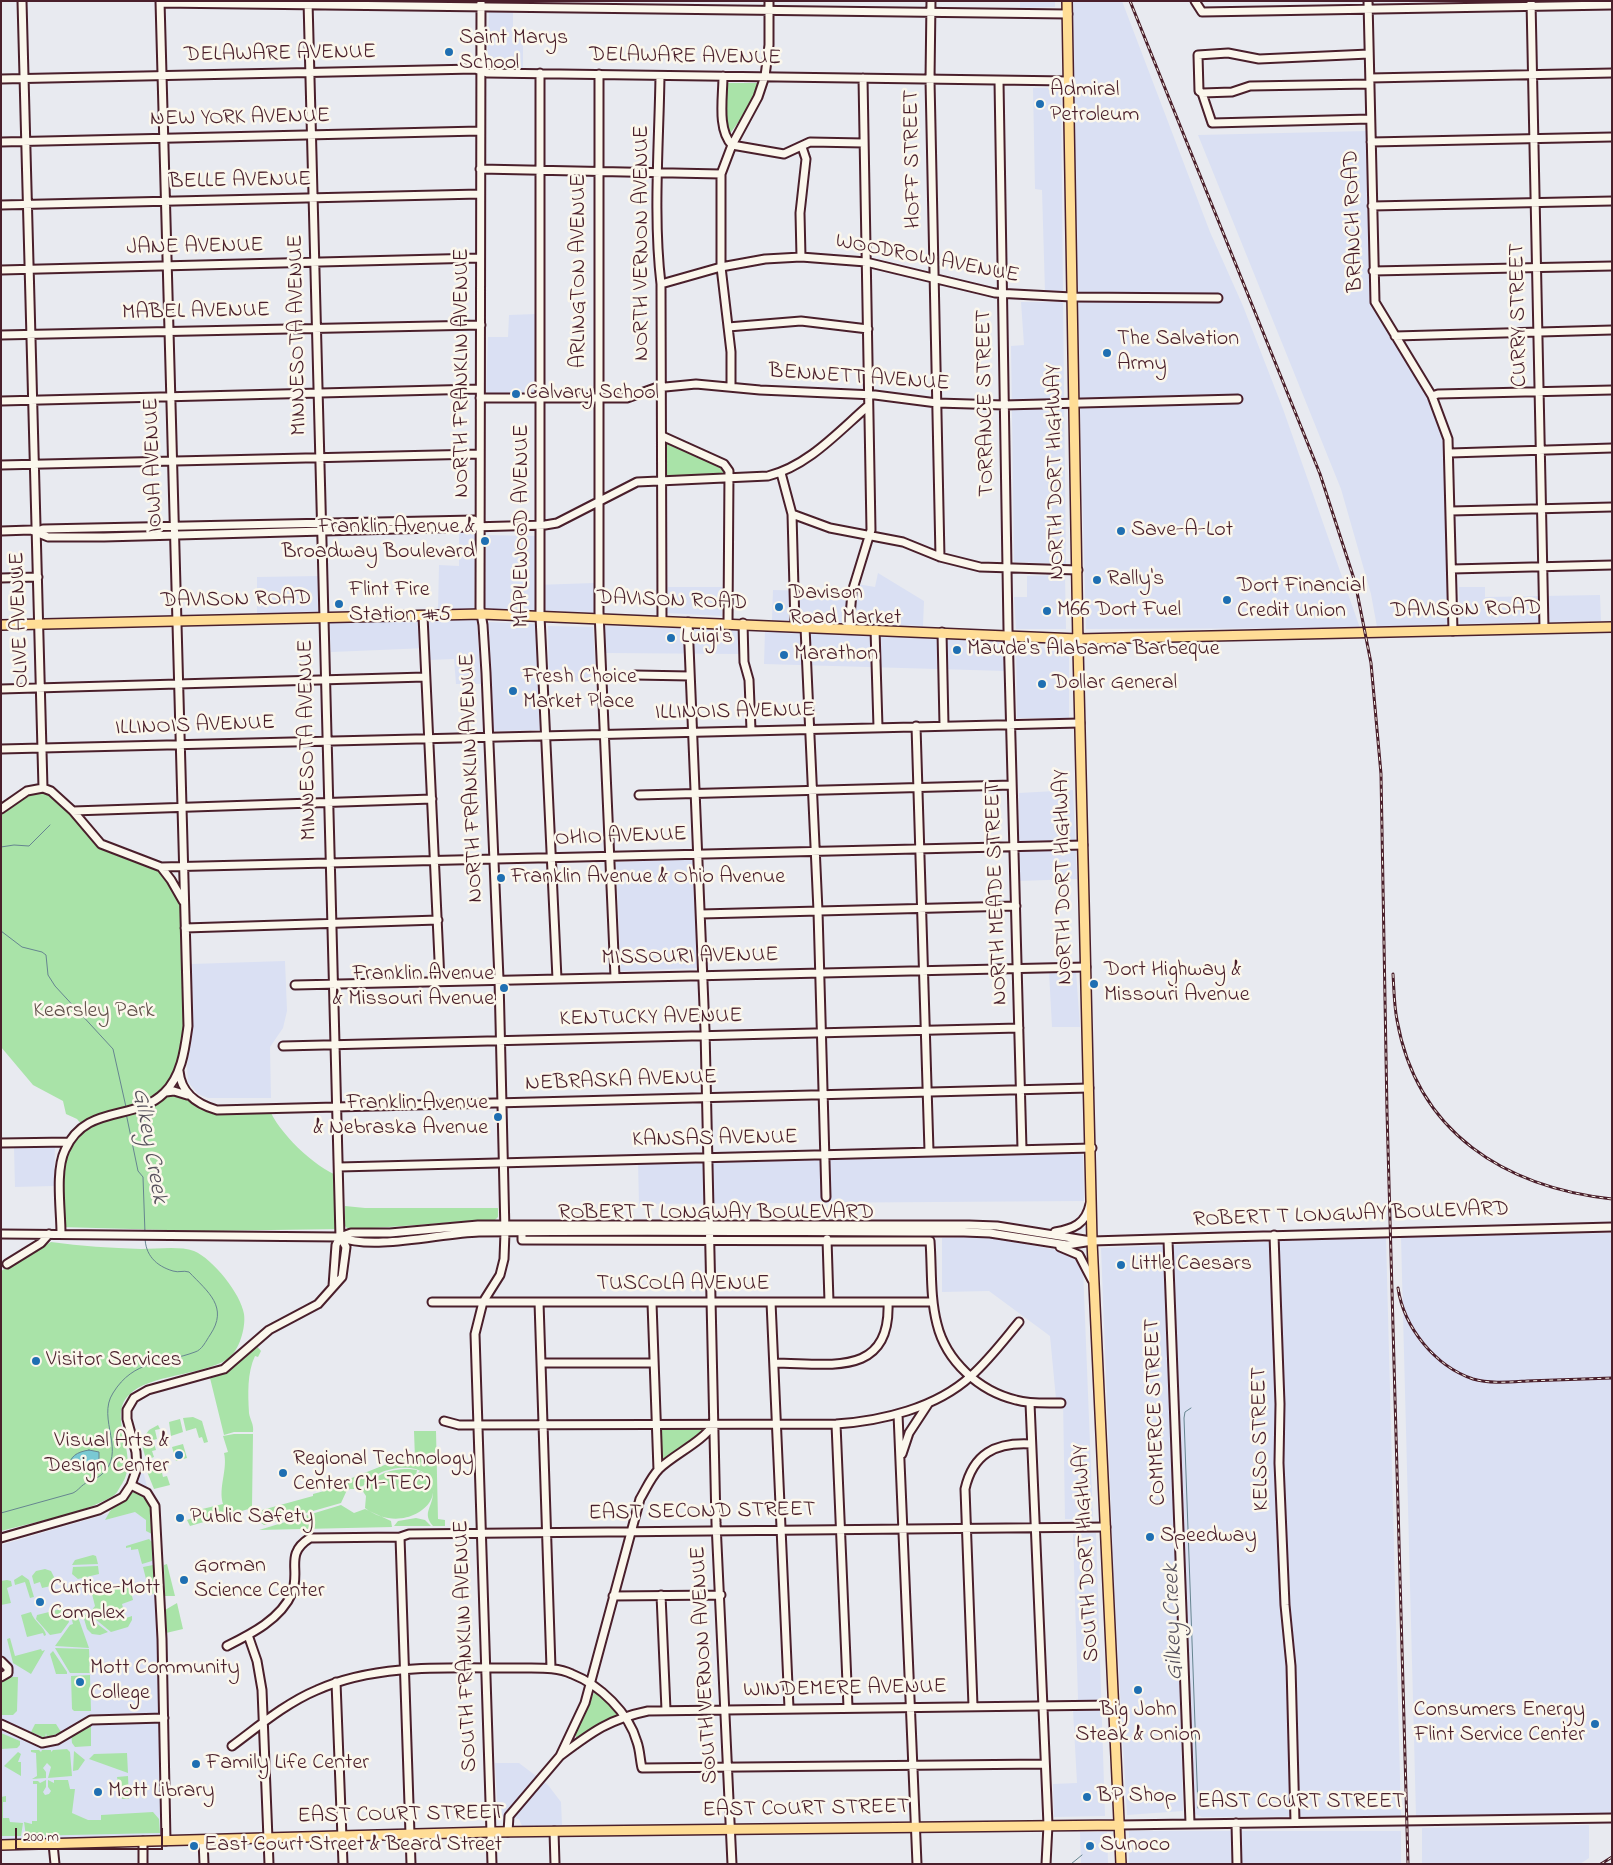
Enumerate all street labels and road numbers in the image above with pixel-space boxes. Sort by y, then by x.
street label: DELAWARE AVENUE [184,40,376,70]
street label: DELAWARE AVENUE [589,43,781,73]
street label: HOFF STREET [900,89,928,229]
street label: NEW YORK AVENUE [150,104,330,134]
street label: NORTH VERNON AVENUE [630,125,656,361]
street label: BRANCH ROAD [1339,149,1371,293]
street label: BELLE AVENUE [169,168,311,196]
street label: ARLINGTON AVENUE [567,174,593,368]
street label: WOODROW AVENUE [833,229,1021,291]
street label: JANE AVENUE [126,234,264,262]
street label: MINNESOTA AVENUE [284,234,314,436]
street label: CURRY STREET [1506,243,1534,387]
street label: NORTH FRANKLIN AVENUE [450,248,476,498]
street label: MABEL AVENUE [122,299,270,327]
street label: TORRANCE STREET [972,309,1002,497]
street label: BENNETT AVENUE [768,360,950,398]
street label: NORTH DORT HIGHWAY [1042,364,1072,580]
street label: IOWA AVENUE [139,397,171,533]
street label: MAPLEWOOD AVENUE [510,424,536,628]
street label: OLIVE AVENUE [5,551,37,689]
street label: DAVISON ROAD [160,586,312,616]
street label: DAVISON ROAD [596,586,748,618]
street label: DAVISON ROAD [1390,596,1542,626]
street label: MINNESOTA AVENUE [294,639,324,841]
street label: NORTH FRANKLIN AVENUE [455,653,491,903]
street label: ILLINOIS AVENUE [655,698,815,728]
street label: ILLINOIS AVENUE [115,711,275,743]
street label: NORTH DORT HIGHWAY [1050,769,1080,985]
street label: NORTH MEADE STREET [981,780,1015,1006]
street label: OHIO AVENUE [555,823,687,853]
street label: MISSOURI AVENUE [601,943,779,973]
street label: KENTUCKY AVENUE [559,1004,743,1034]
street label: NEBRASKA AVENUE [525,1065,717,1099]
street label: KANSAS AVENUE [632,1125,798,1155]
street label: ROBERT T LONGWAY BOULEVARD [1193,1197,1509,1235]
street label: ROBERT T LONGWAY BOULEVARD [558,1201,874,1227]
street label: TUSCOLA AVENUE [596,1272,770,1298]
street label: COMMERCE STREET [1141,1318,1173,1506]
street label: KELSO STREET [1248,1367,1276,1511]
street label: SOUTH DORT HIGHWAY [1069,1443,1107,1663]
street label: EAST SECOND STREET [588,1498,816,1528]
street label: SOUTH FRANKLIN AVENUE [449,1520,485,1772]
street label: SOUTH VERNON AVENUE [687,1545,725,1785]
street label: WINDEMERE AVENUE [743,1675,947,1705]
street label: EAST COURT STREET [1197,1790,1405,1816]
street label: EAST COURT STREET [702,1795,910,1825]
street label: EAST COURT STREET [297,1801,505,1831]

